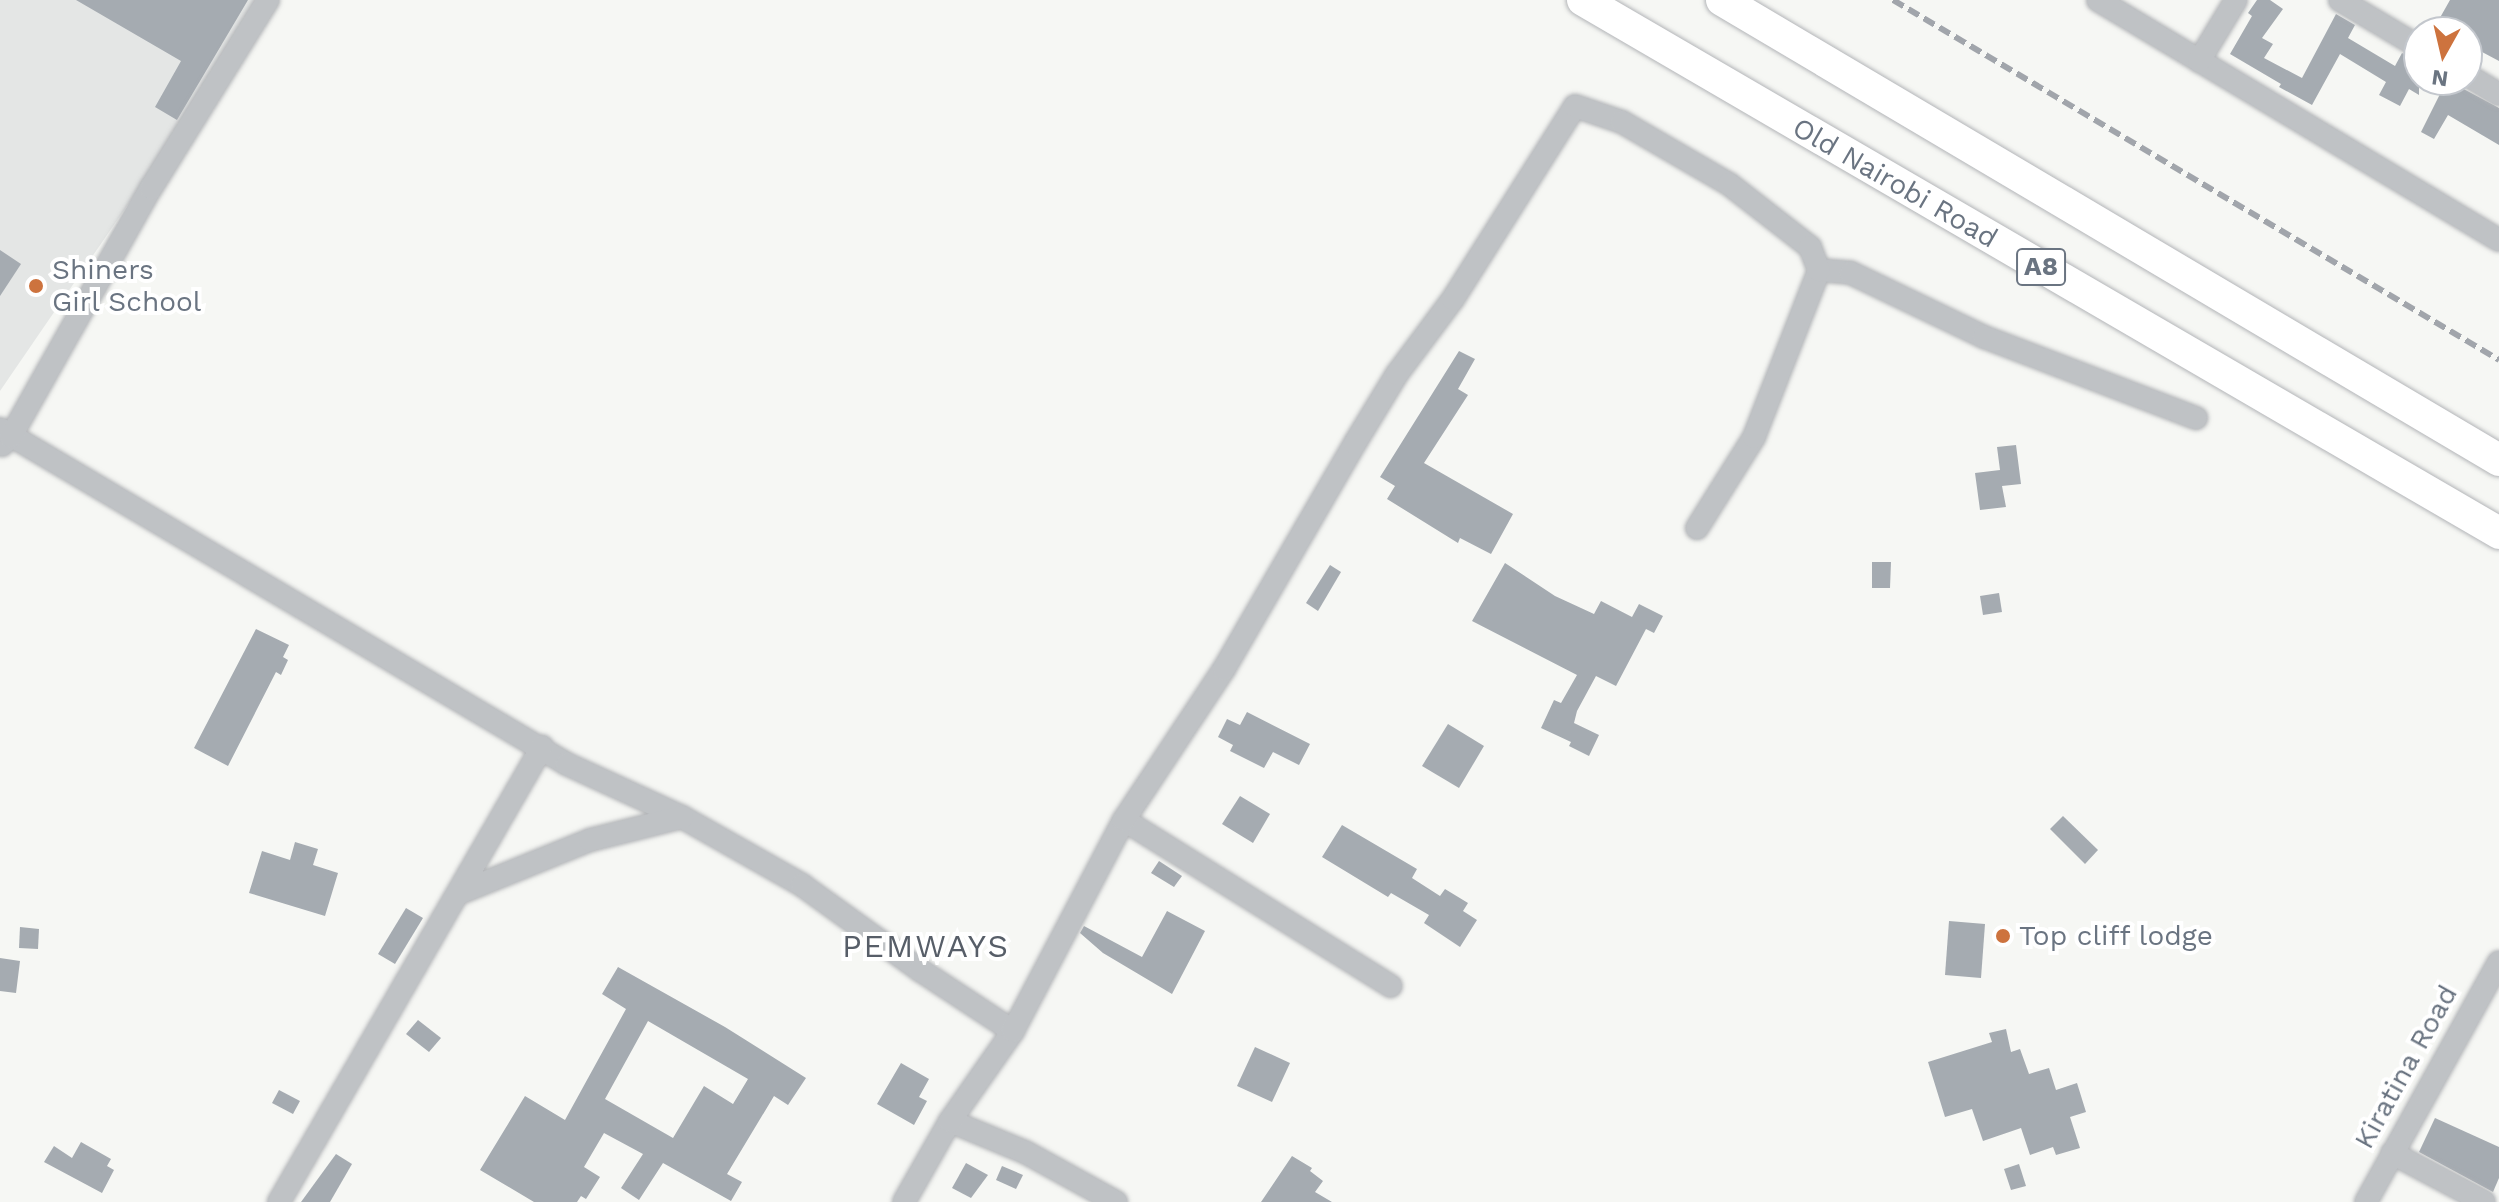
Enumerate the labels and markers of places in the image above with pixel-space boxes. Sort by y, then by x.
place label: Shiners Girl School [52,253,202,319]
marker: Shiners Girl School [27,277,45,295]
place label: Top cliff lodge [2019,919,2214,953]
marker: Top cliff lodge [1994,927,2012,945]

